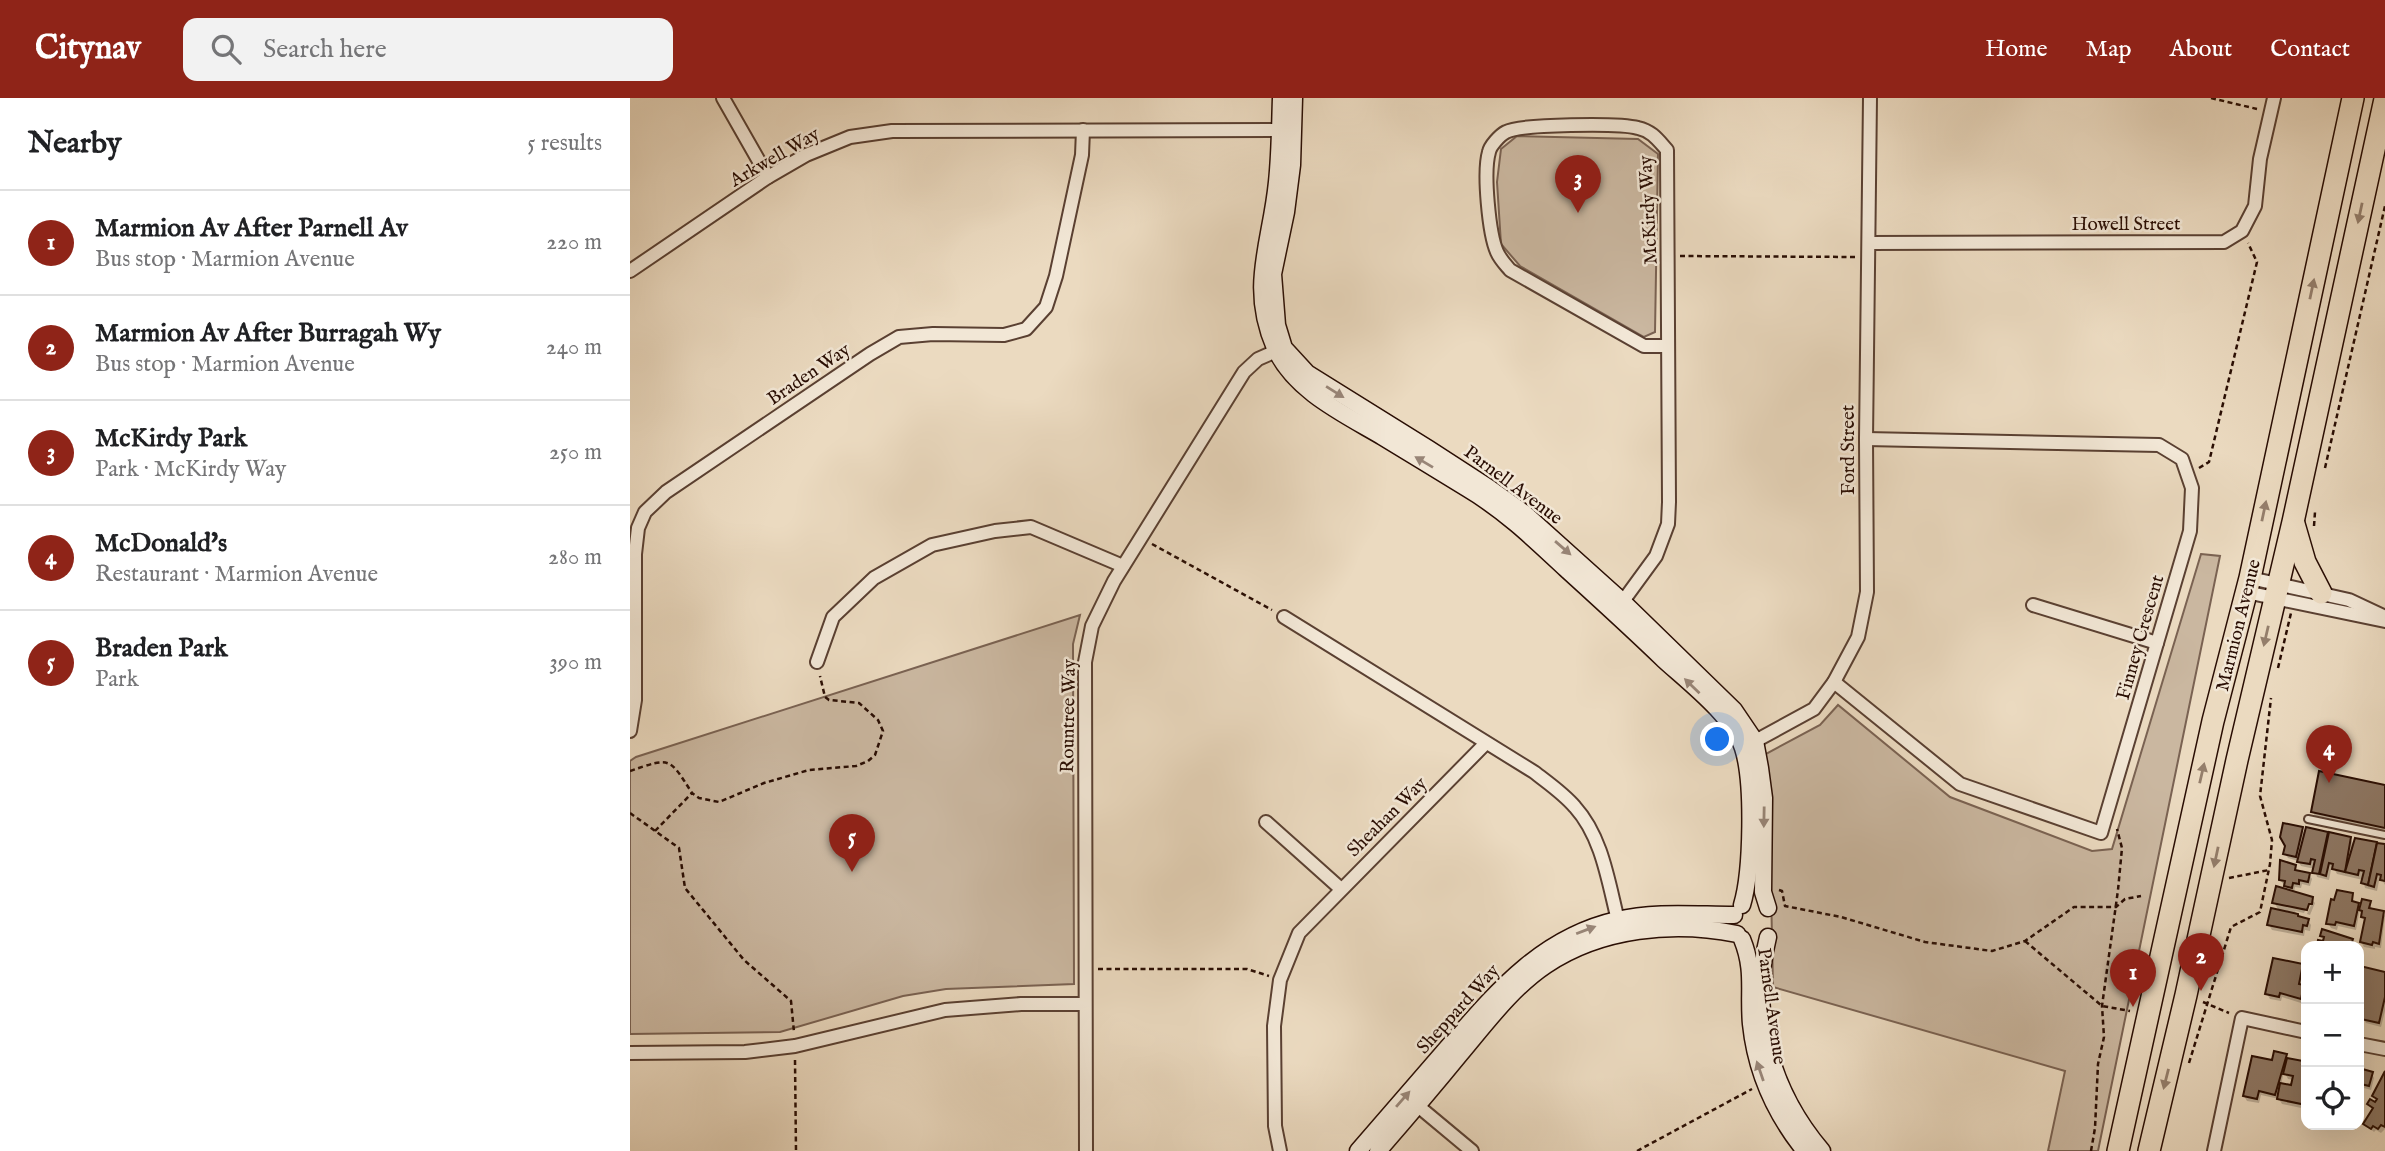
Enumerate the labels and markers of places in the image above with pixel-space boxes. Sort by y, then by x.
pin: 3 [1555,155,1601,213]
pin: 4 [2306,725,2352,783]
pin: 5 [829,814,875,872]
pin: 2 [2178,933,2224,991]
pin: 1 [2110,949,2156,1007]

